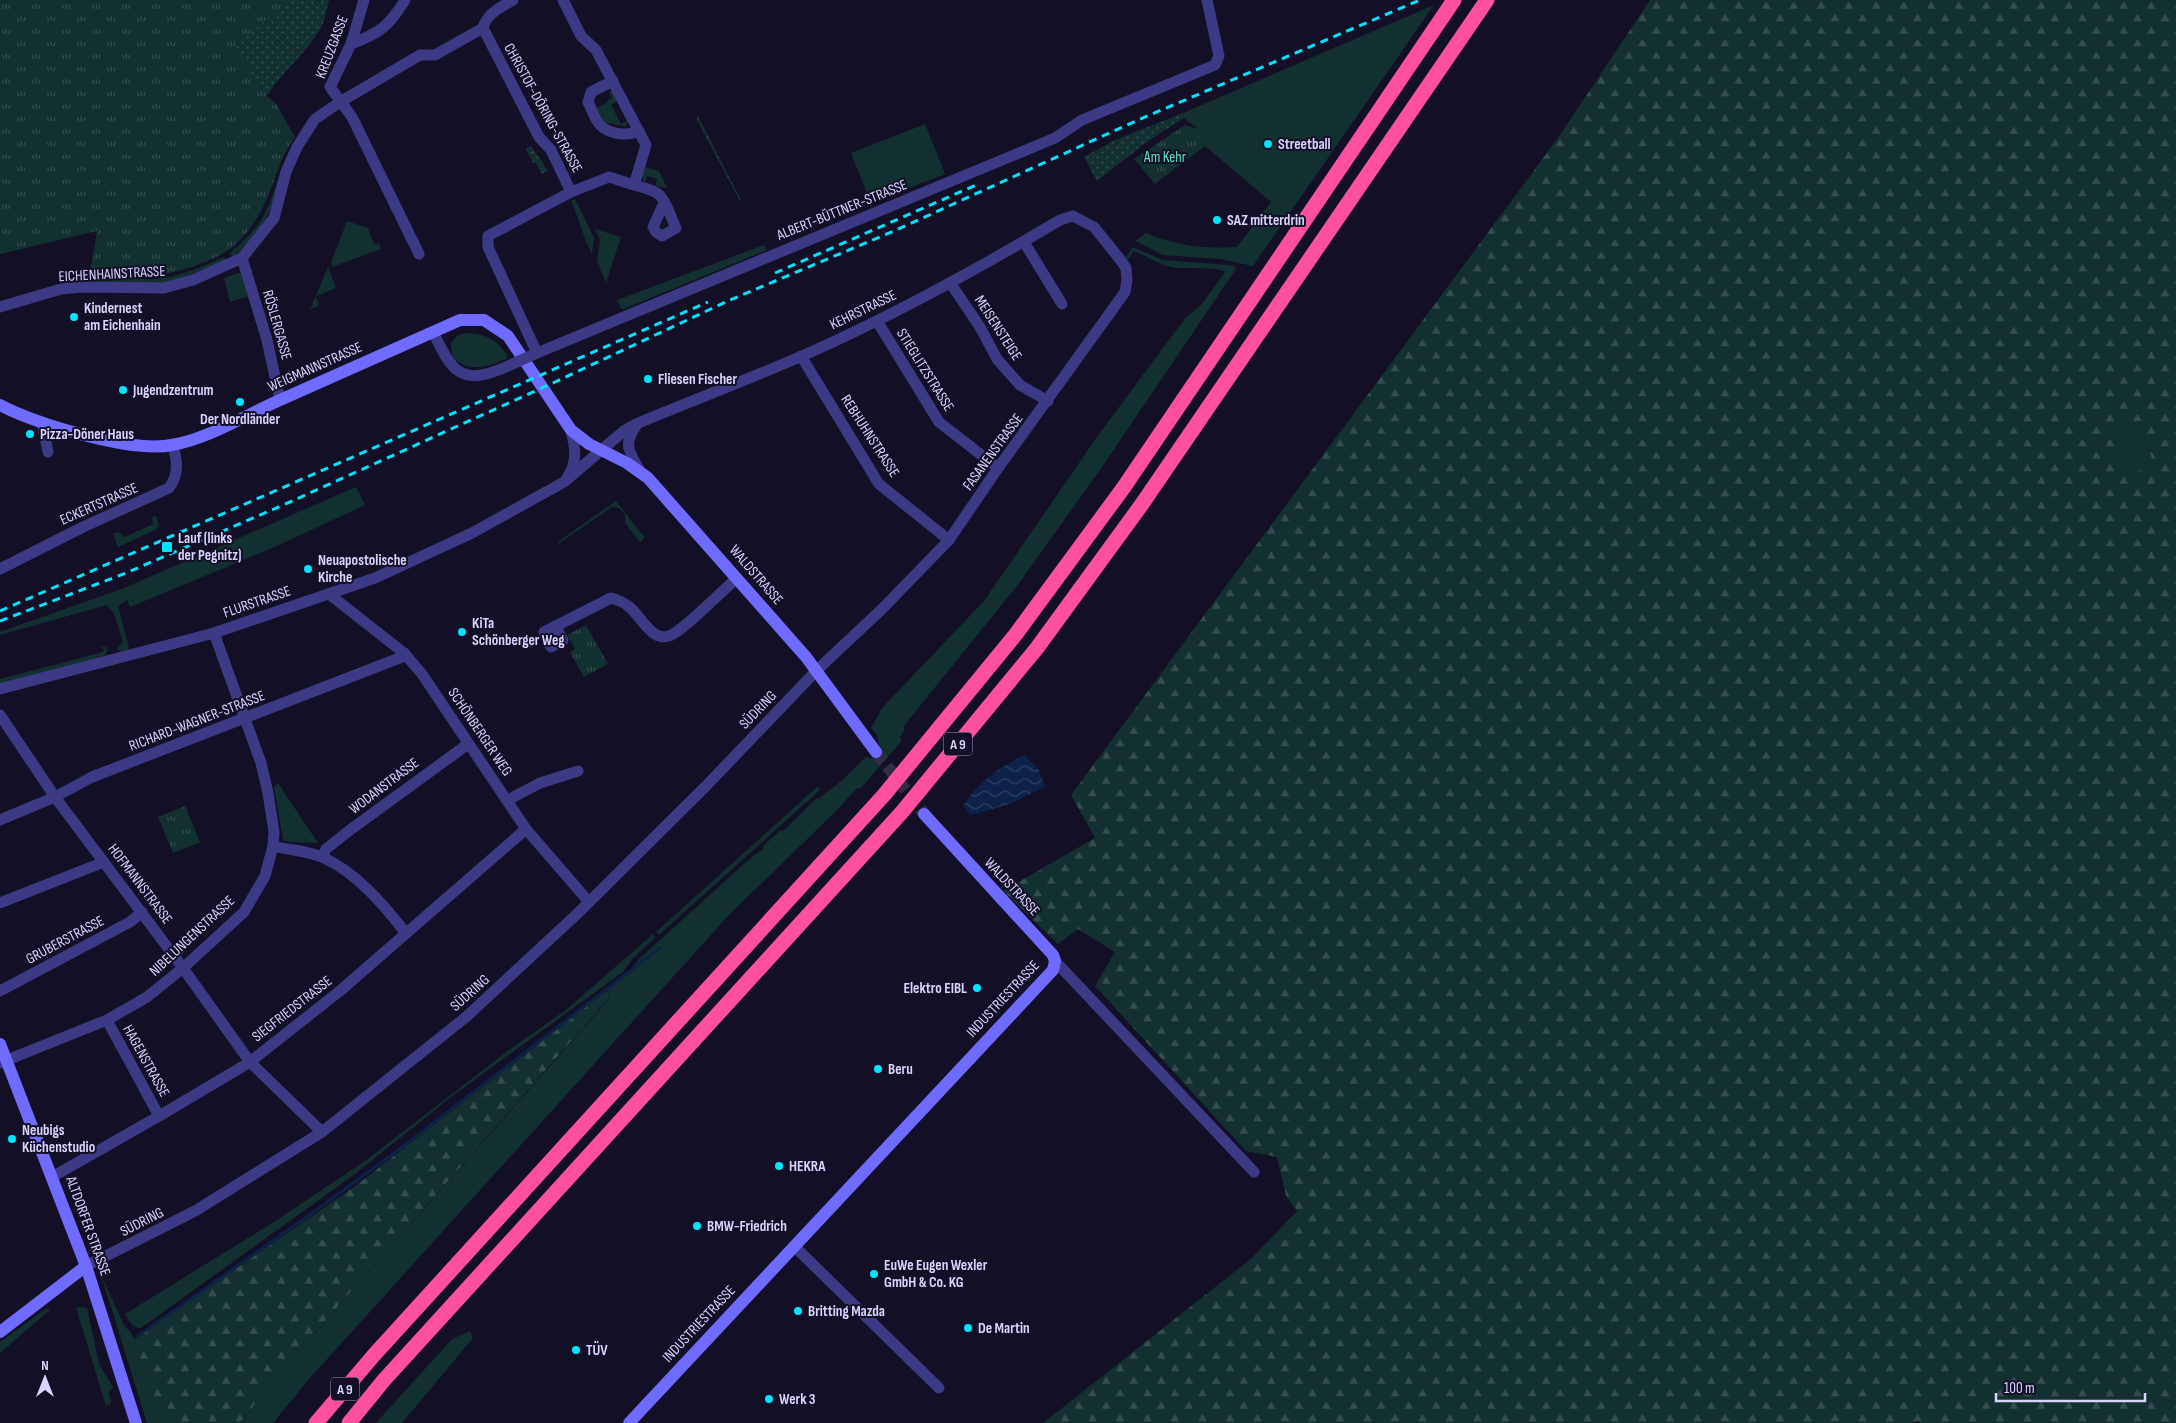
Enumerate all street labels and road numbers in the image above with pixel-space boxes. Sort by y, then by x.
street label: KREUZGASSE [311,13,353,81]
street label: CHRISTOF-DÖRING-STRASSE [499,40,587,176]
street label: ALBERT-BÜTTNER-STRASSE [773,175,910,245]
street label: EICHENHAINSTRASSE [58,262,166,286]
street label: KEHRSTRASSE [827,286,899,334]
street label: RÖSLERGASSE [258,288,296,362]
street label: MEISENSTEIGE [970,292,1026,364]
street label: STIEGLITZSTRASSE [892,325,958,415]
street label: WEIGMANNSTRASSE [265,338,365,396]
street label: REBHUHNSTRASSE [836,391,904,481]
street label: FASANENSTRASSE [959,410,1027,494]
street label: ECKERTSTRASSE [57,478,141,530]
street label: WALDSTRASSE [725,541,787,609]
street label: FLURSTRASSE [221,582,293,622]
street label: SCHÖNBERGER WEG [444,684,516,780]
street label: RICHARD-WAGNER-STRASSE [126,686,268,756]
street label: SÜDRING [735,687,781,733]
road number: A 9 [944,732,972,756]
street label: WODANSTRASSE [345,754,423,818]
street label: HOFMANNSTRASSE [104,840,176,928]
street label: WALDSTRASSE [980,854,1044,920]
street label: NIBELUNGENSTRASSE [145,892,239,980]
street label: GRUBERSTRASSE [23,911,107,969]
street label: INDUSTRIESTRASSE [962,957,1044,1041]
street label: SÜDRING [446,970,494,1016]
street label: SIEGFRIEDSTRASSE [248,972,336,1046]
street label: HAGENSTRASSE [118,1022,174,1100]
street label: ALTDORFER STRASSE [61,1173,115,1278]
street label: SÜDRING [117,1203,167,1241]
street label: INDUSTRIESTRASSE [658,1282,740,1366]
road number: A 9 [331,1378,359,1400]

